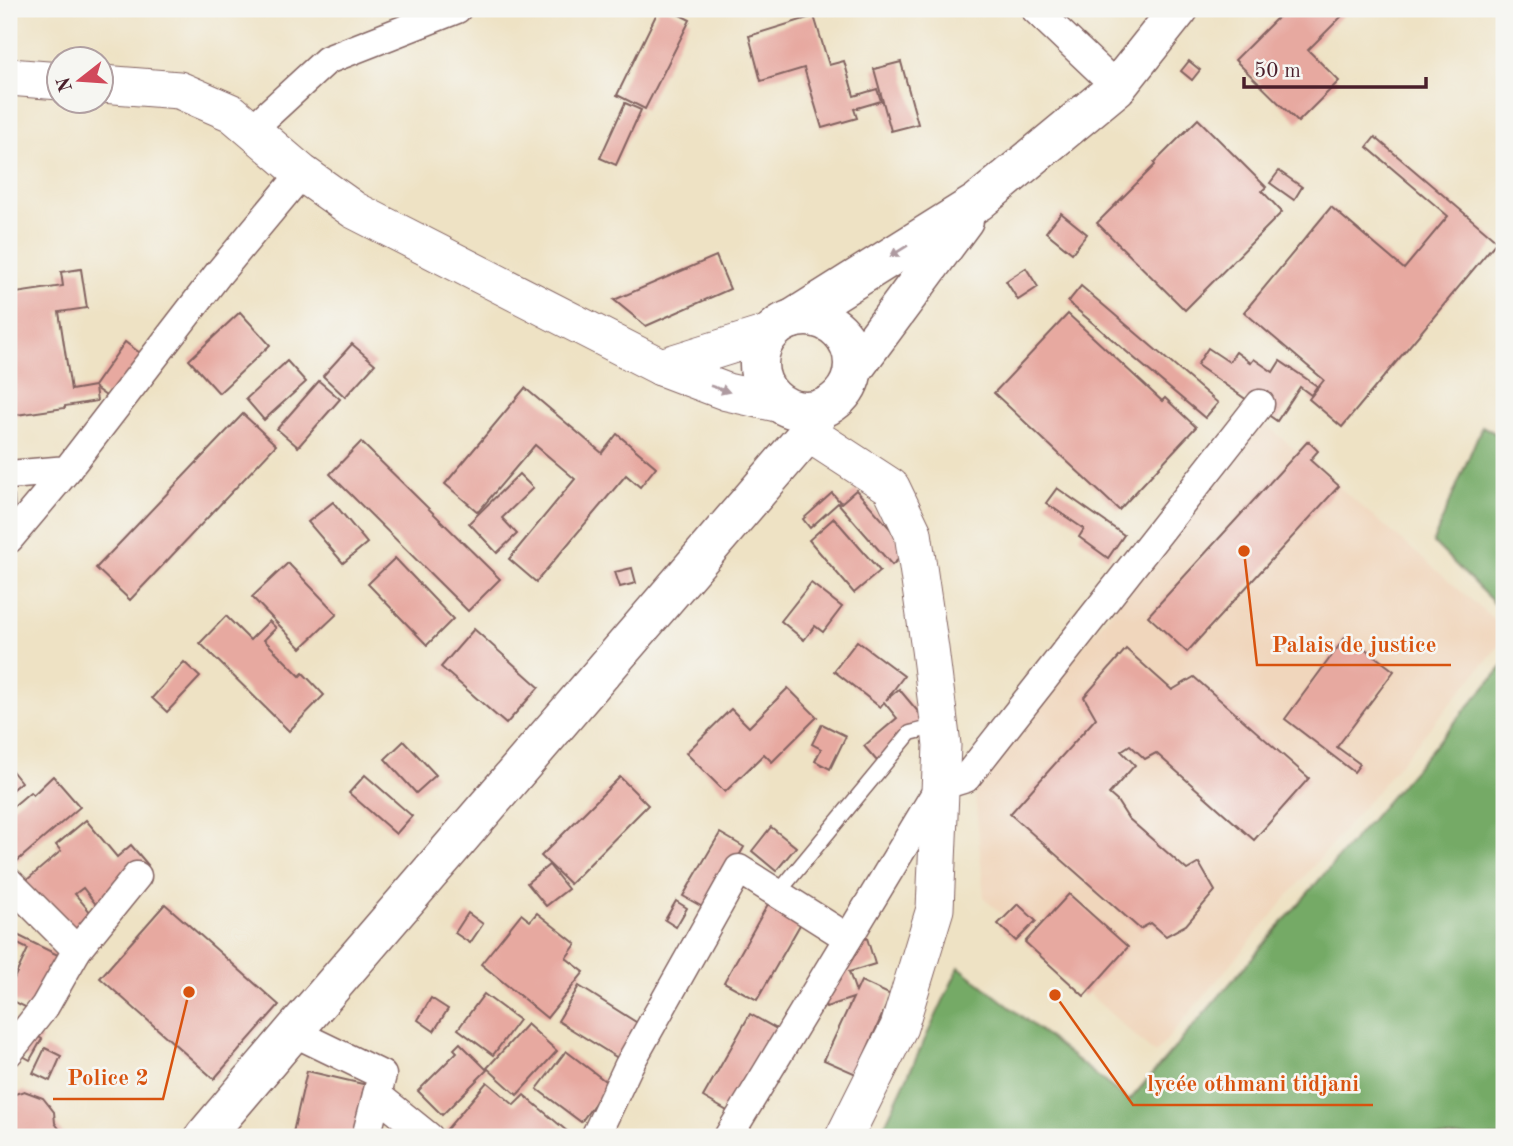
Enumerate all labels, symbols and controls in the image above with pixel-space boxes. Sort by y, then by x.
north arrow [46,46,116,116]
scale bar [1244,46,1426,90]
text: 50 m [1254,61,1301,82]
text: N [55,74,77,94]
one-way arrow [890,245,909,258]
one-way arrow [709,385,730,395]
callout: Palais de justice [1257,621,1451,665]
text: Palais de justice [1271,634,1437,657]
callout: Police 2 [53,1055,163,1099]
callout: lycée othmani tidjani [1133,1061,1373,1105]
text: Police 2 [67,1067,149,1090]
text: lycée othmani tidjani [1147,1073,1359,1096]

